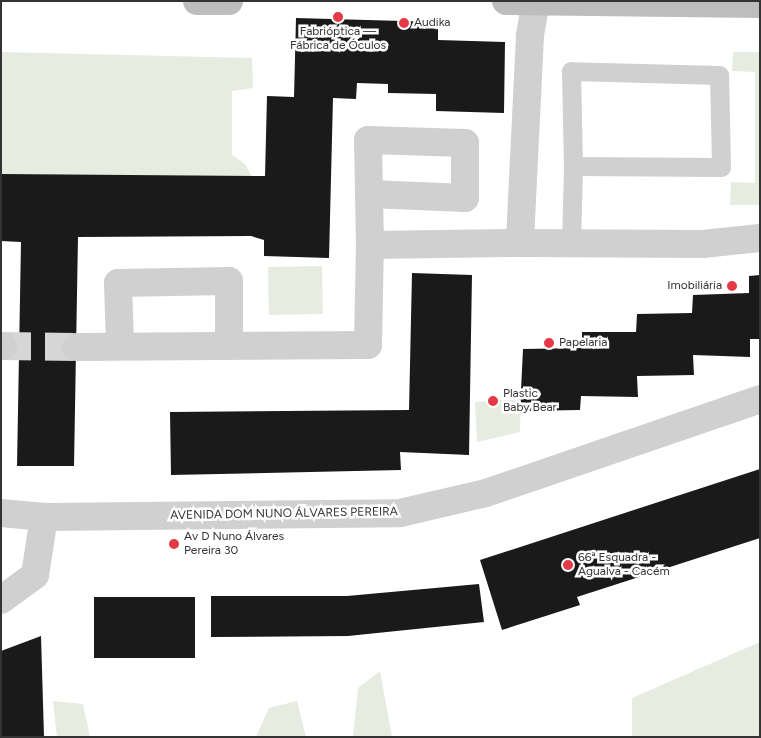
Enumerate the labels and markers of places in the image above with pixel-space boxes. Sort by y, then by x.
marker: Fabrióptica — Fábrica de Óculos [332,11,344,23]
place label: Audika [414,16,450,30]
marker: Audika [398,17,410,29]
place label: Fabrióptica — Fábrica de Óculos [290,25,386,53]
place label: Imobiliária [667,279,722,293]
marker: Imobiliária [726,280,738,292]
place label: Papelaria [559,336,607,350]
marker: Papelaria [543,337,555,349]
place label: Plastic Baby Bear [503,387,557,415]
marker: Plastic Baby Bear [487,395,499,407]
place label: Av D Nuno Álvares Pereira 30 [184,530,284,558]
marker: Av D Nuno Álvares Pereira 30 [168,538,180,550]
place label: 66ª Esquadra - Agualva - Cacém [578,551,670,579]
marker: 66ª Esquadra - Agualva - Cacém [562,559,574,571]

